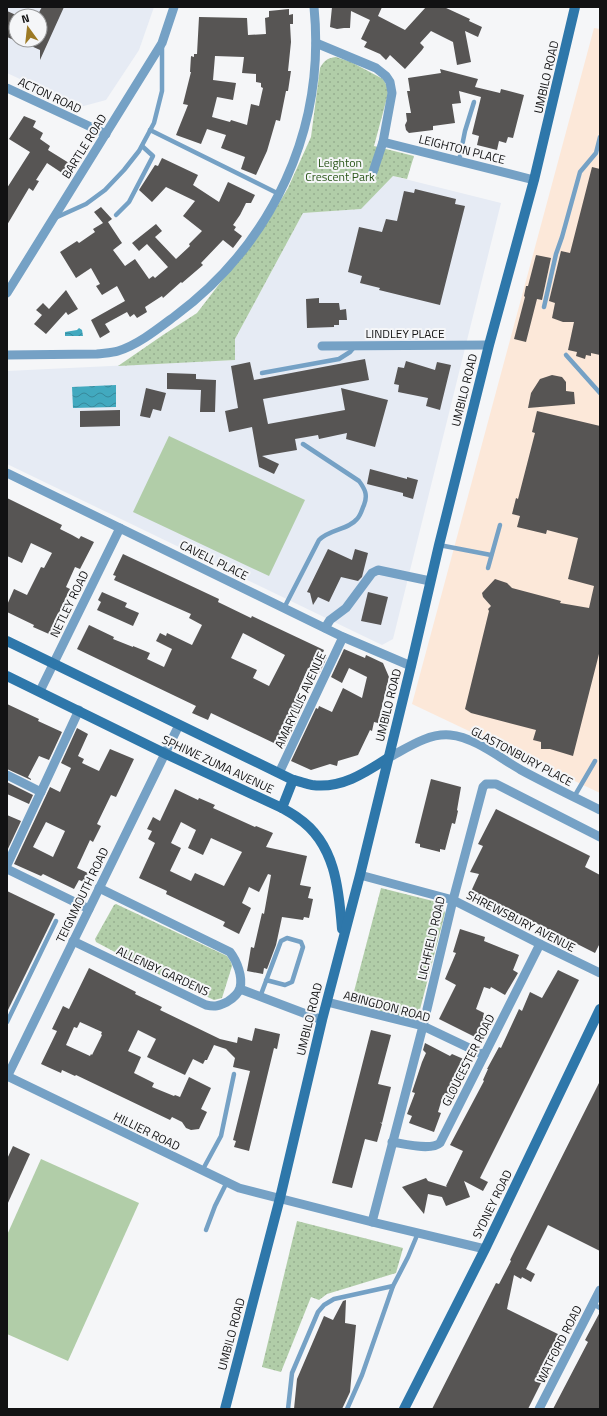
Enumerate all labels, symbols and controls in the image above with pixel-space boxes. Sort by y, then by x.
north arrow [8,8,48,48]
text: N [20,10,31,27]
street label: UMBILO ROAD [528,38,564,115]
street label: ACTON ROAD [15,72,85,118]
street label: BARTLE ROAD [57,110,112,182]
street label: LEIGHTON PLACE [417,129,508,169]
park label: Leighton Crescent Park [305,153,375,186]
street label: LINDLEY PLACE [365,324,445,343]
street label: UMBILO ROAD [446,351,482,428]
street label: CAVELL PLACE [177,535,252,585]
street label: NETLEY ROAD [45,567,94,641]
street label: AMARYLLIS AVENUE [269,648,331,751]
street label: UMBILO ROAD [370,666,406,743]
street label: GLASTONBURY PLACE [468,721,577,791]
street label: SPHIWE ZUMA AVENUE [159,730,277,798]
street label: TEIGNMOUTH ROAD [51,844,114,946]
street label: SHREWSBURY AVENUE [463,885,579,957]
street label: LICHFIELD ROAD [412,894,450,982]
street label: ALLENBY GARDENS [113,941,213,1001]
street label: UMBILO ROAD [291,980,327,1057]
street label: ABINGDON ROAD [341,985,433,1027]
street label: GLOUCESTER ROAD [437,1010,500,1109]
street label: HILLIER ROAD [110,1107,184,1155]
street label: SYDNEY ROAD [467,1166,517,1242]
street label: UMBILO ROAD [212,1295,250,1372]
street label: WATFORD ROAD [531,1301,587,1386]

